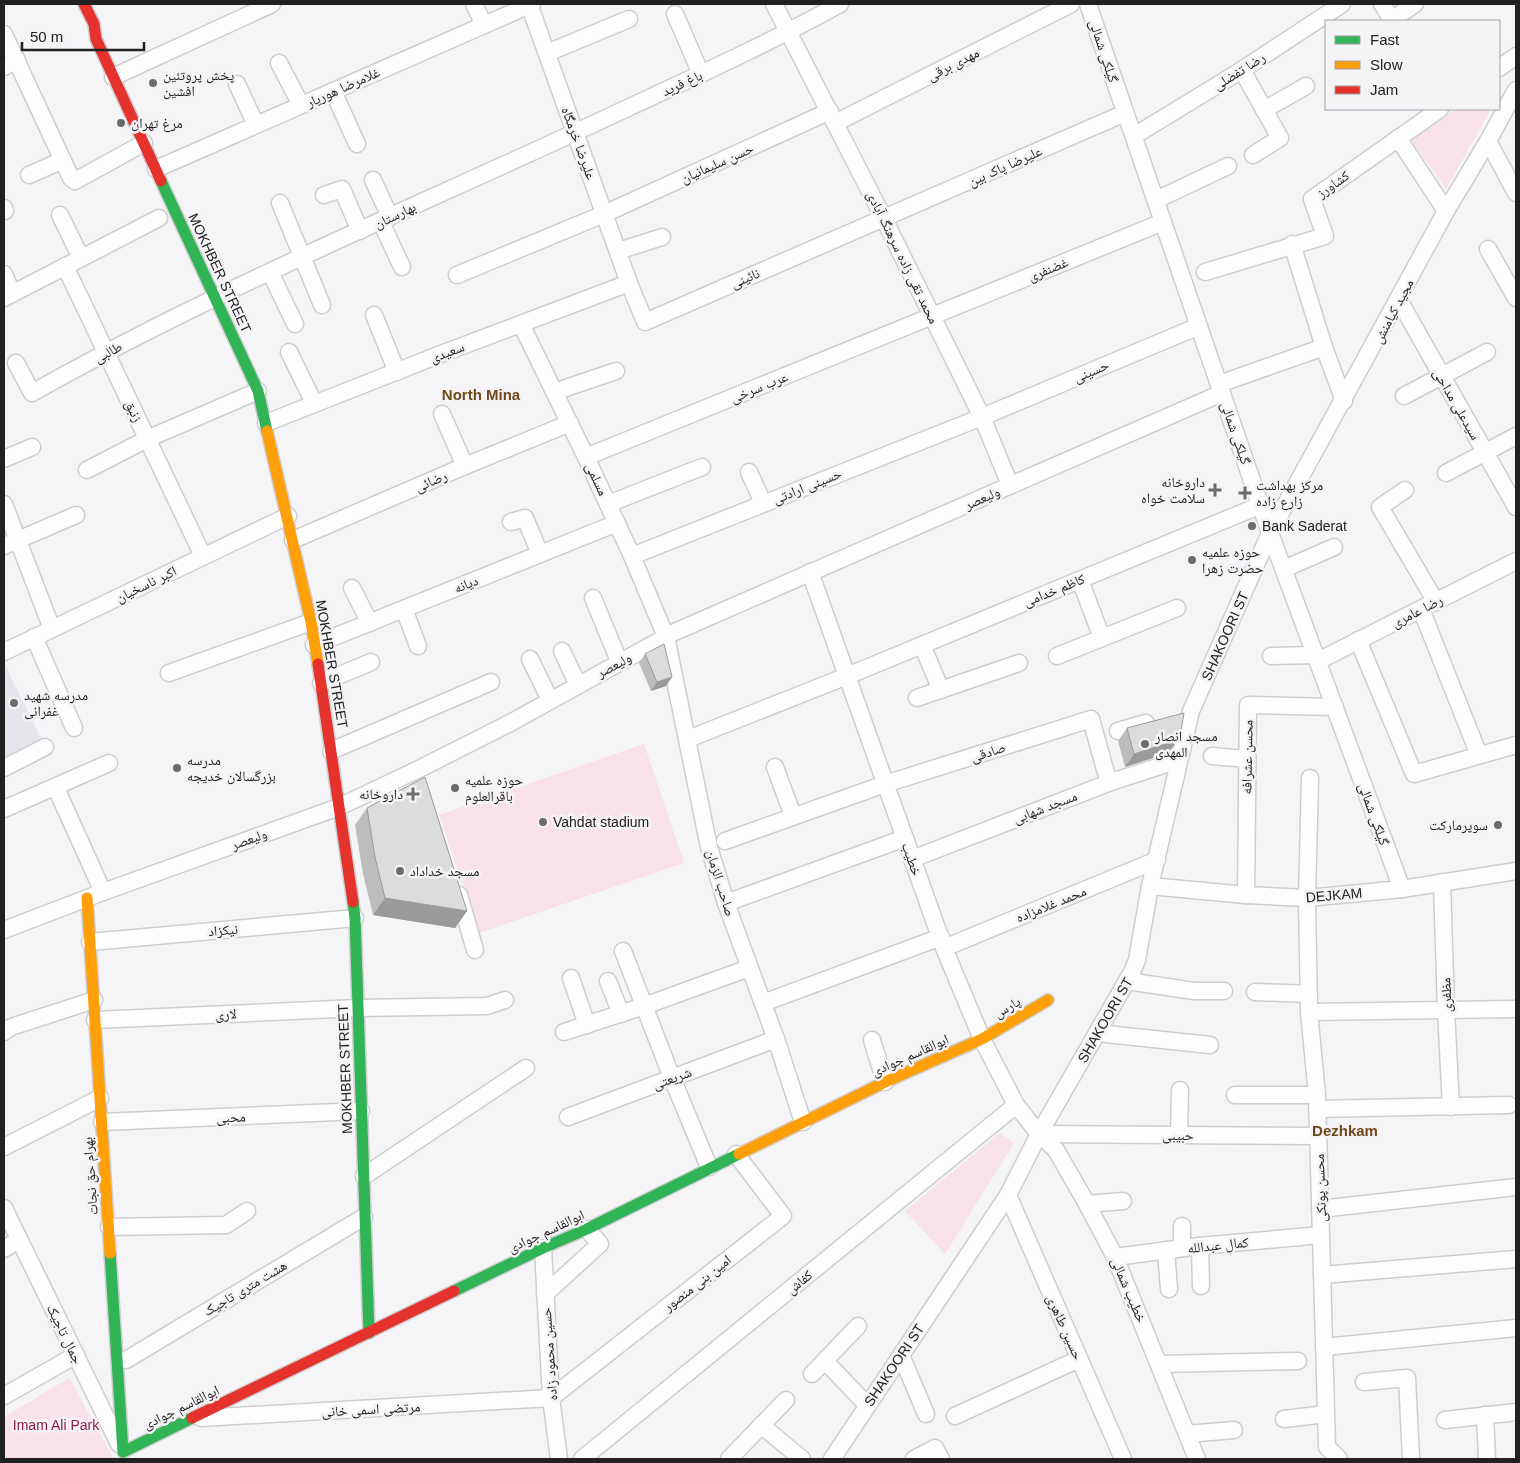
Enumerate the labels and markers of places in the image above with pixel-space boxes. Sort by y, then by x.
place label: پخش پروتئین افشین [163,67,235,100]
marker: پخش پروتئین افشین [147,77,159,89]
place label: مرغ تهران [131,115,183,133]
marker: مرغ تهران [115,117,127,129]
place label: داروخانه سلامت خواه [1141,474,1205,507]
place label: مرکز بهداشت زارع زاده [1256,477,1323,511]
marker: داروخانه سلامت خواه [1209,484,1221,496]
marker: مرکز بهداشت زارع زاده [1238,486,1252,500]
place label: Bank Saderat [1262,518,1347,534]
marker: Bank Saderat [1246,520,1258,532]
place label: حوزه علمیه حضرت زهرا [1202,544,1264,577]
marker: حوزه علمیه حضرت زهرا [1186,554,1198,566]
place label: مدرسه شهید غفرانی [24,687,88,720]
marker: مدرسه شهید غفرانی [8,697,20,709]
place label: مسجد انصار المهدی [1154,728,1218,761]
marker: مسجد انصار المهدی [1139,738,1151,750]
place label: مدرسه بزرگسالان خدیجه [187,752,276,785]
marker: مدرسه بزرگسالان خدیجه [171,762,183,774]
place label: حوزه علمیه باقرالعلوم [465,772,523,806]
marker: حوزه علمیه باقرالعلوم [449,782,461,794]
place label: داروخانه [359,786,403,803]
marker: داروخانه [407,788,419,800]
place label: Vahdat stadium [553,814,649,830]
marker: Vahdat stadium [537,816,549,828]
place label: سوپرمارکت [1429,817,1488,834]
marker: سوپرمارکت [1492,819,1504,831]
place label: مسجد خداداد [410,863,479,879]
marker: مسجد خداداد [394,865,406,877]

